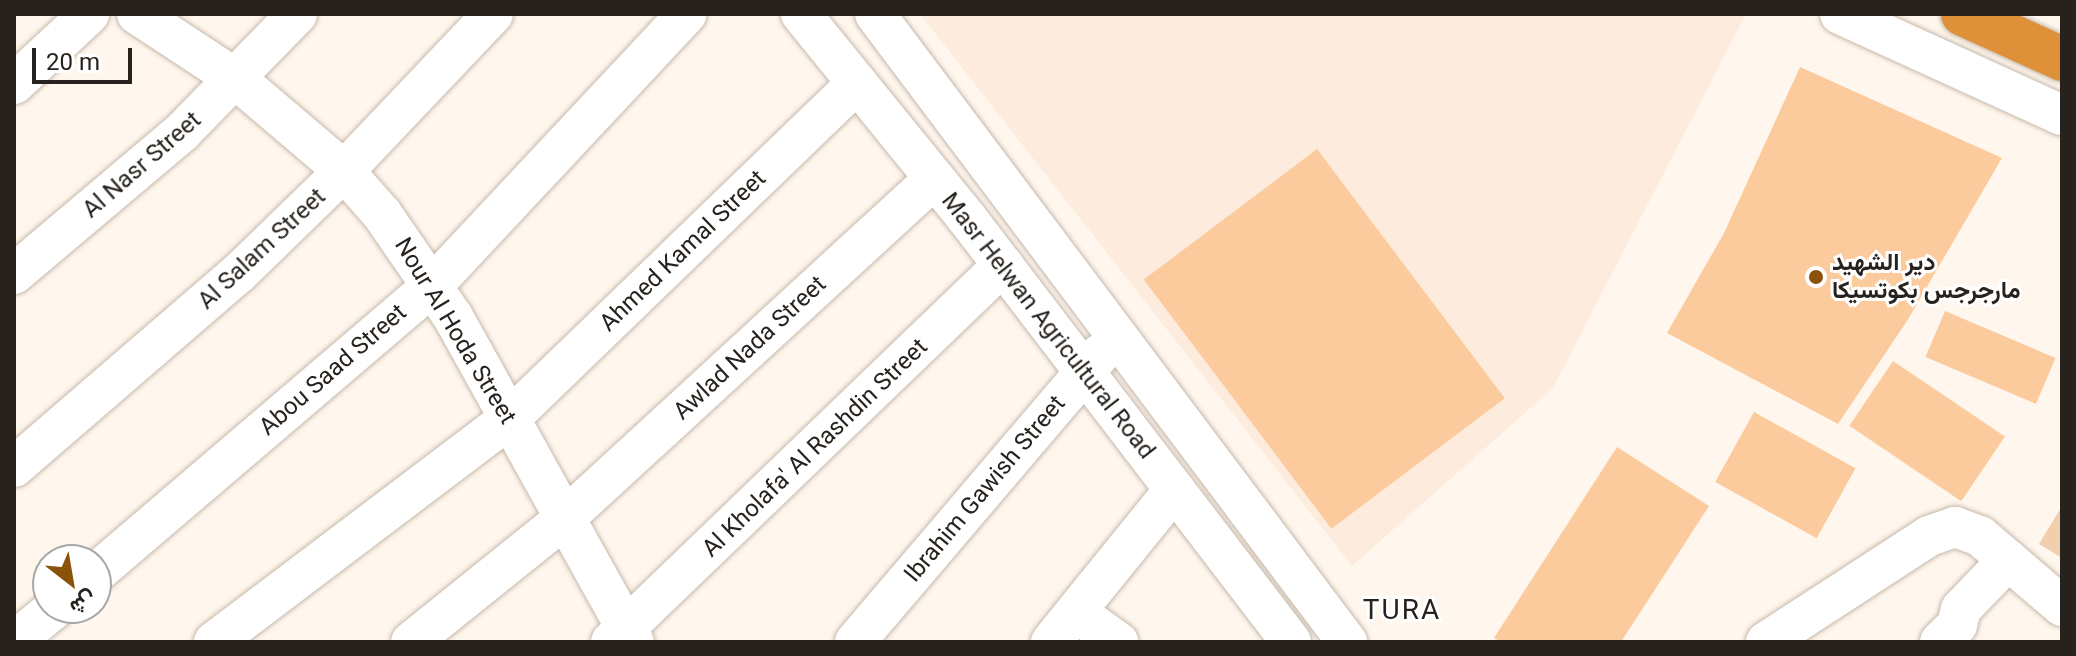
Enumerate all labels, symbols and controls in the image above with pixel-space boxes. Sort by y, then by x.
scale bar [36,32,136,82]
text: 20 m [46,48,100,76]
street label: Al Nasr Street [77,106,207,224]
street label: Ahmed Kamal Street [594,164,772,338]
street label: Al Salam Street [192,183,332,315]
street label: Masr Helwan Agricultural Road [935,187,1161,465]
street label: Nour Al Hoda Street [388,233,522,429]
place label: دير الشهيد مارجرجس بكوتسيكا [1832,249,2020,305]
marker: دير الشهيد مارجرجس بكوتسيكا [1807,268,1825,286]
street label: Awlad Nada Street [668,270,832,426]
street label: Abou Saad Street [254,298,412,442]
street label: Al Kholafa' Al Rashdin Street [696,333,934,563]
street label: Ibrahim Gawish Street [898,390,1072,588]
north arrow [32,544,112,624]
text: ش [66,586,101,621]
district label: TURA [1363,593,1441,627]

